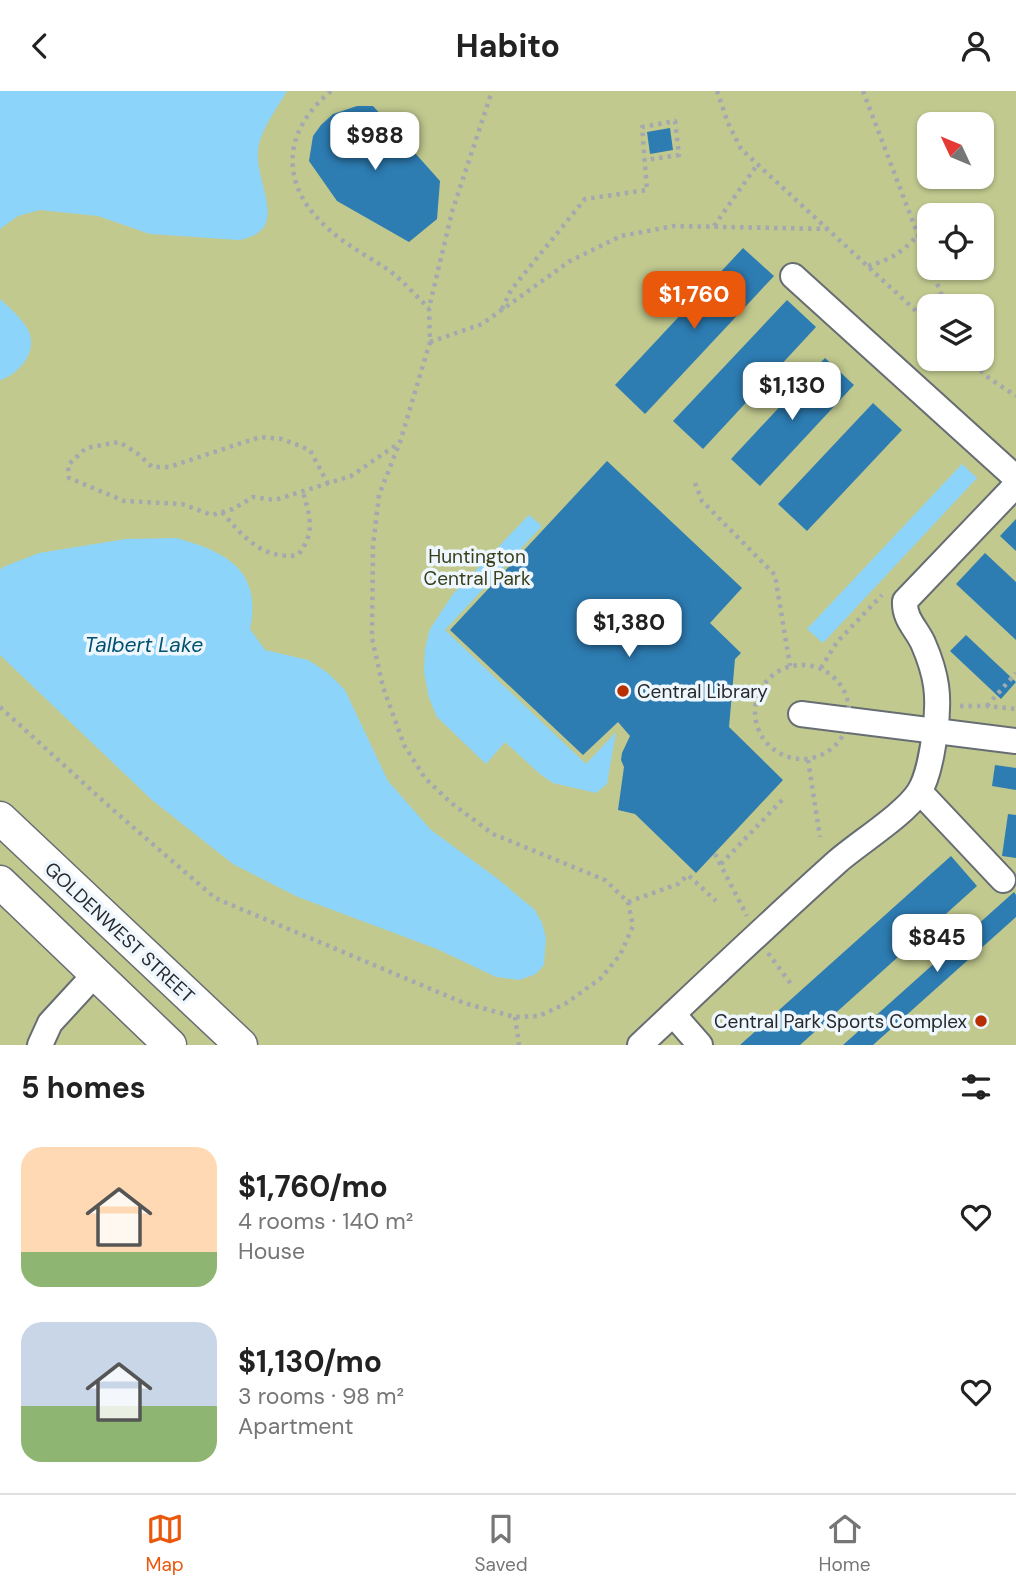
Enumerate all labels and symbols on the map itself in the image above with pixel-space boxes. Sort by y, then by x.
north arrow [917,112,994,189]
pin: $988 [334,113,416,172]
pin: $1,760 [637,271,751,331]
pin: $1,130 [735,363,849,422]
park label: Huntington Central Park [424,544,531,591]
pin: $1,380 [572,599,686,659]
water label: Talbert Lake [85,631,203,659]
place label: Central Library [637,679,768,704]
marker: Central Library [615,683,631,699]
street label: GOLDENWEST STREET [39,856,200,1009]
pin: $845 [896,915,978,974]
place label: Central Park Sports Complex [714,1009,968,1034]
marker: Central Park Sports Complex [973,1013,989,1029]

